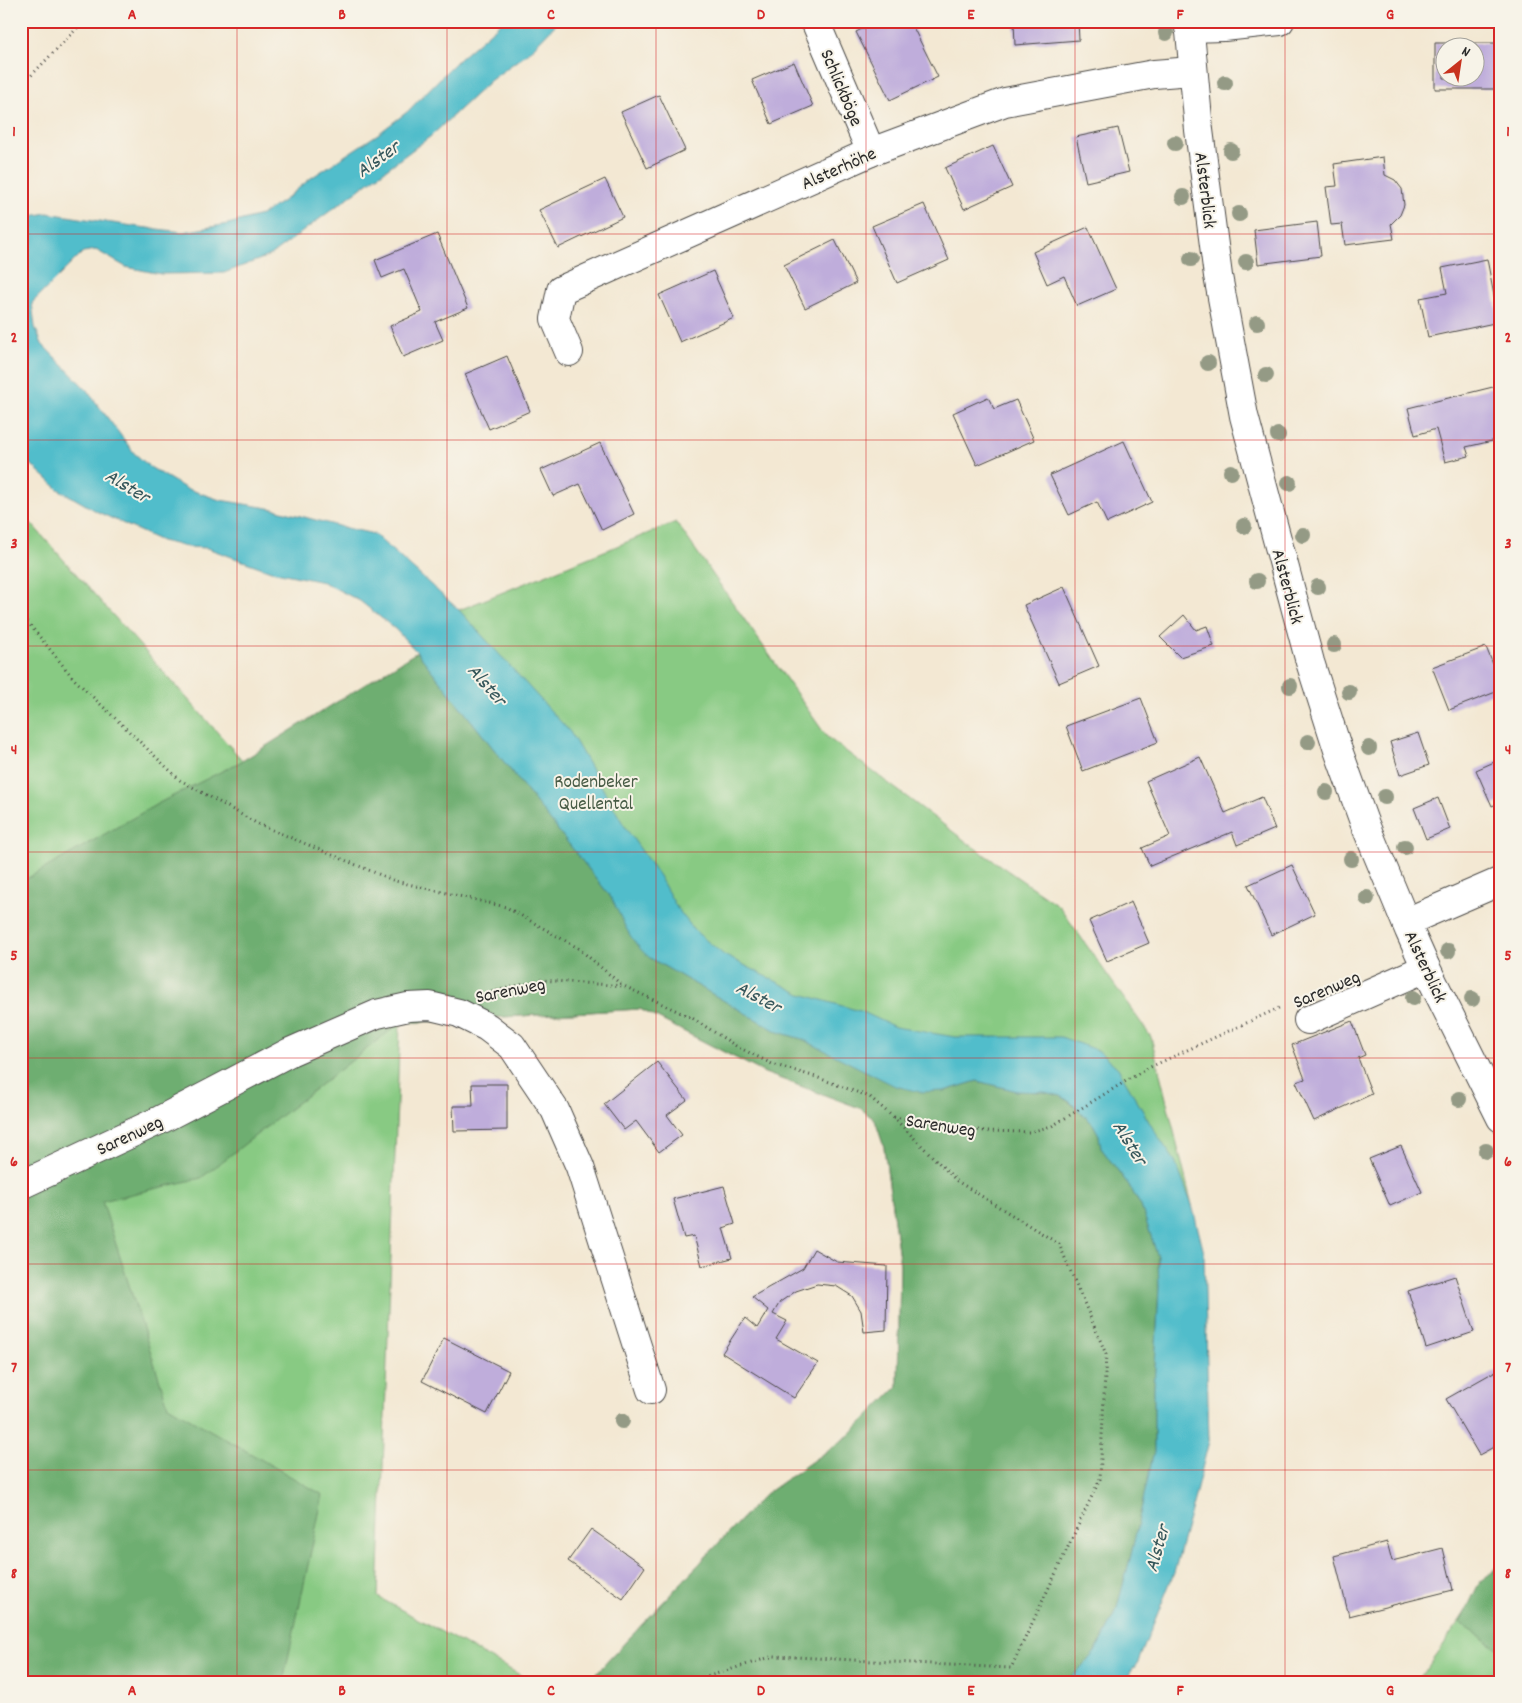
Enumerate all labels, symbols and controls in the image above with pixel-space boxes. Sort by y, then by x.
text: A [128,4,137,27]
text: B [338,4,346,27]
text: C [547,4,555,27]
text: D [757,4,766,27]
text: E [967,4,975,27]
text: F [1176,4,1184,27]
text: G [1386,4,1394,27]
north arrow [1434,38,1484,88]
text: N [1458,42,1474,63]
street label: Schlickböge [811,46,868,131]
text: 1 [12,121,16,144]
text: 1 [1506,121,1510,144]
water label: Alster [351,134,408,186]
street label: Alsterhöhe [798,142,881,199]
street label: Alsterblick [1185,151,1222,230]
text: 2 [11,327,18,350]
text: 2 [1505,327,1512,350]
water label: Alster [99,463,156,513]
text: 3 [10,533,18,556]
text: 3 [1504,533,1512,556]
street label: Alsterblick [1263,546,1309,628]
water label: Alster [460,659,514,715]
text: 4 [11,739,17,762]
text: 4 [1505,739,1511,762]
park label: Rodenbeker Quellental [554,770,638,819]
street label: Alsterblick [1395,927,1452,1008]
text: 5 [10,945,18,968]
text: 5 [1504,945,1512,968]
street label: Sarenweg [1290,965,1365,1017]
street label: Sarenweg [474,972,548,1012]
water label: Alster [730,975,787,1023]
street label: Sarenweg [904,1109,977,1146]
street label: Sarenweg [93,1110,168,1164]
water label: Alster [1104,1116,1154,1173]
text: 6 [10,1151,18,1174]
text: 6 [1504,1151,1512,1174]
text: 7 [11,1357,17,1380]
text: 7 [1505,1357,1511,1380]
water label: Alster [1139,1520,1180,1576]
text: 8 [11,1563,18,1586]
text: 8 [1505,1563,1512,1586]
text: A [128,1680,137,1703]
text: B [338,1680,346,1703]
text: C [547,1680,555,1703]
text: D [757,1680,766,1703]
text: E [967,1680,975,1703]
text: F [1176,1680,1184,1703]
text: G [1386,1680,1394,1703]

